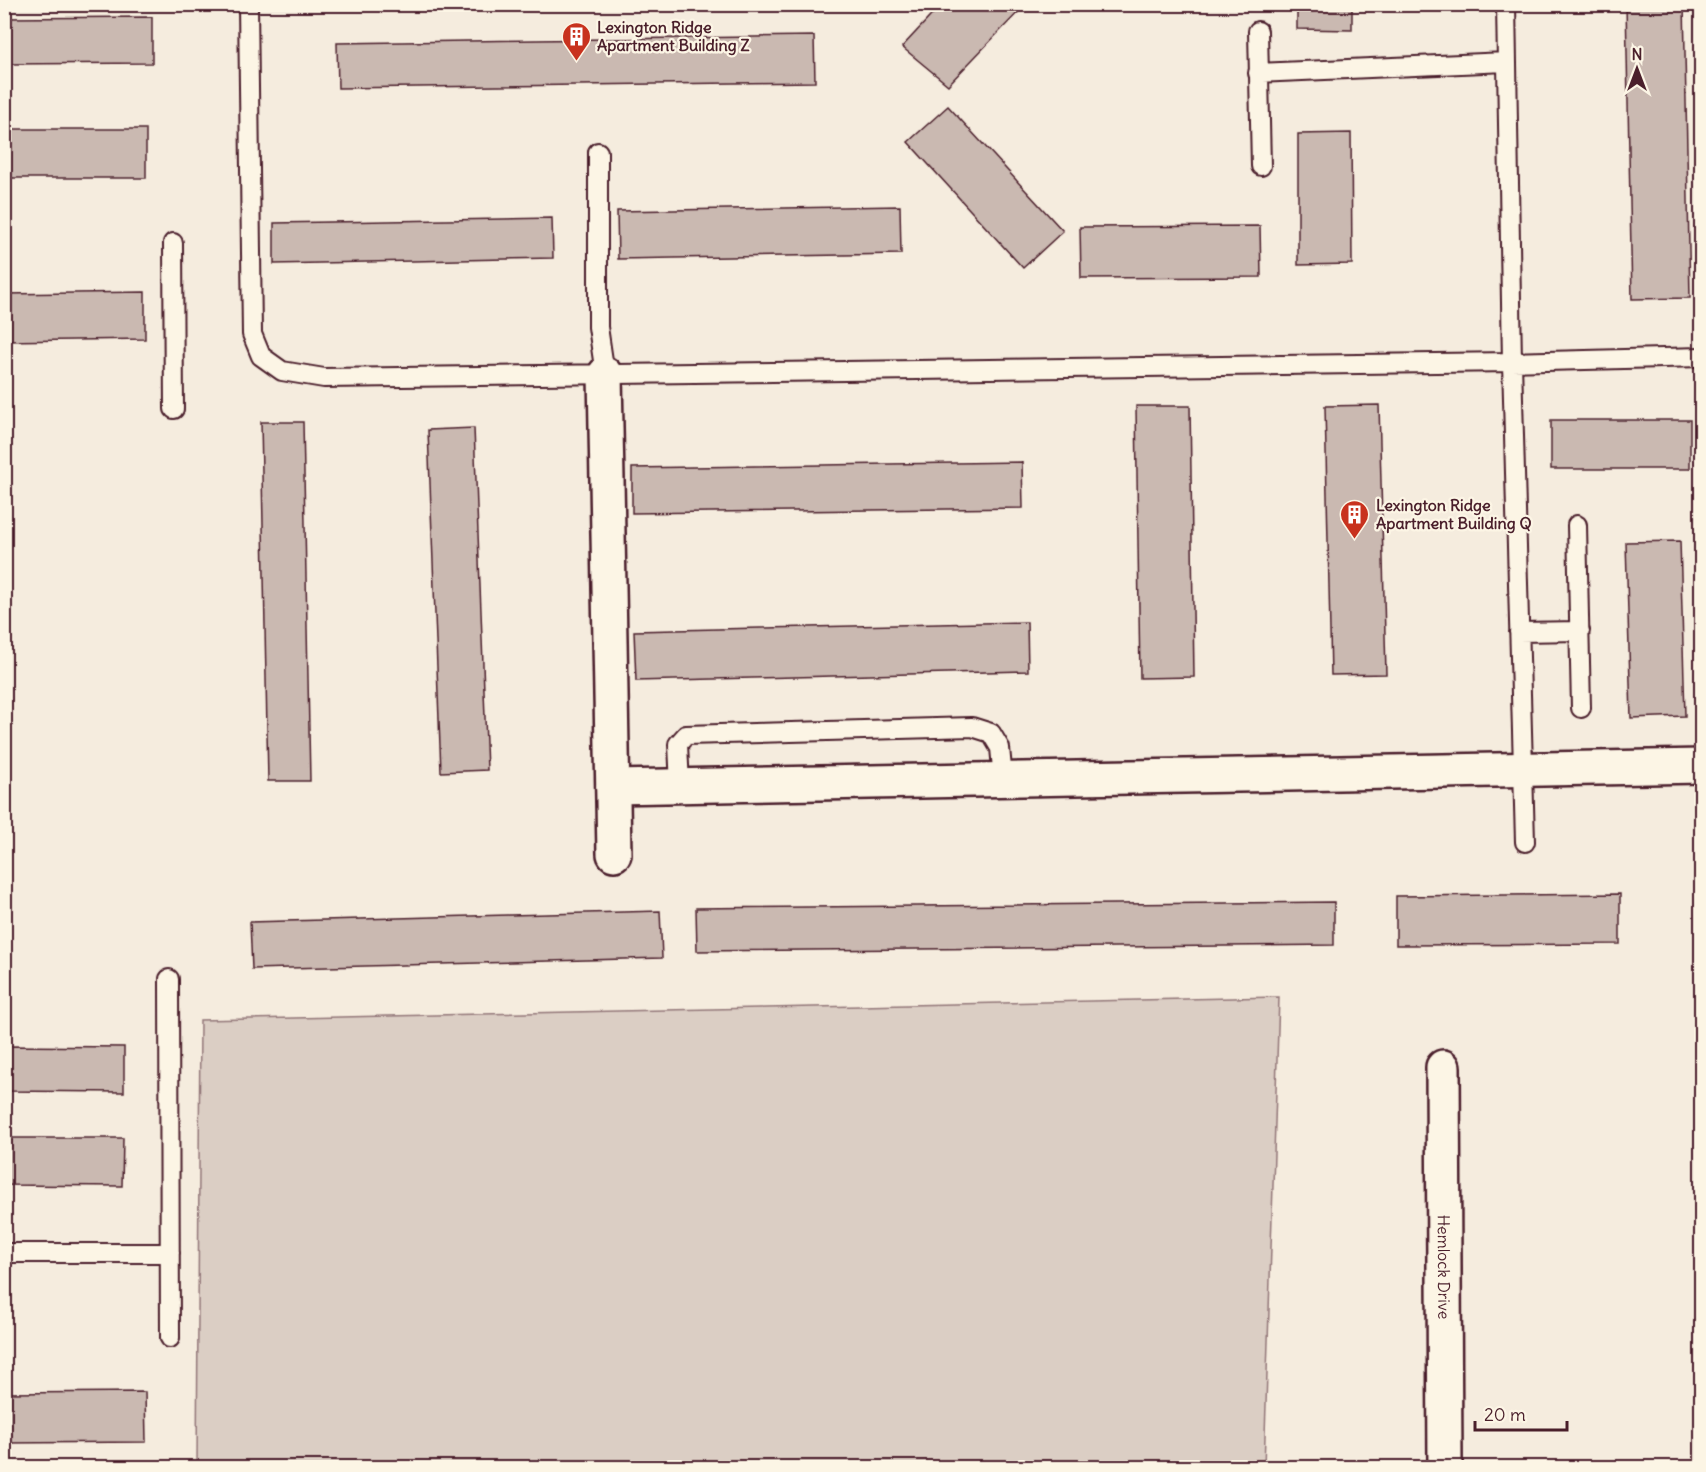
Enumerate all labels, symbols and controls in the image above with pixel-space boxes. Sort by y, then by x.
place label: Lexington Ridge Apartment Building Z [597,17,750,56]
building icon: Lexington Ridge Apartment Building Z [560,20,592,62]
north arrow [1607,39,1667,99]
text: N [1631,44,1643,64]
place label: Lexington Ridge Apartment Building Q [1376,495,1531,534]
building icon: Lexington Ridge Apartment Building Q [1339,498,1371,540]
street label: Hemlock Drive [1434,1215,1454,1319]
scale bar [1475,1394,1566,1432]
text: 20 m [1484,1403,1526,1426]

